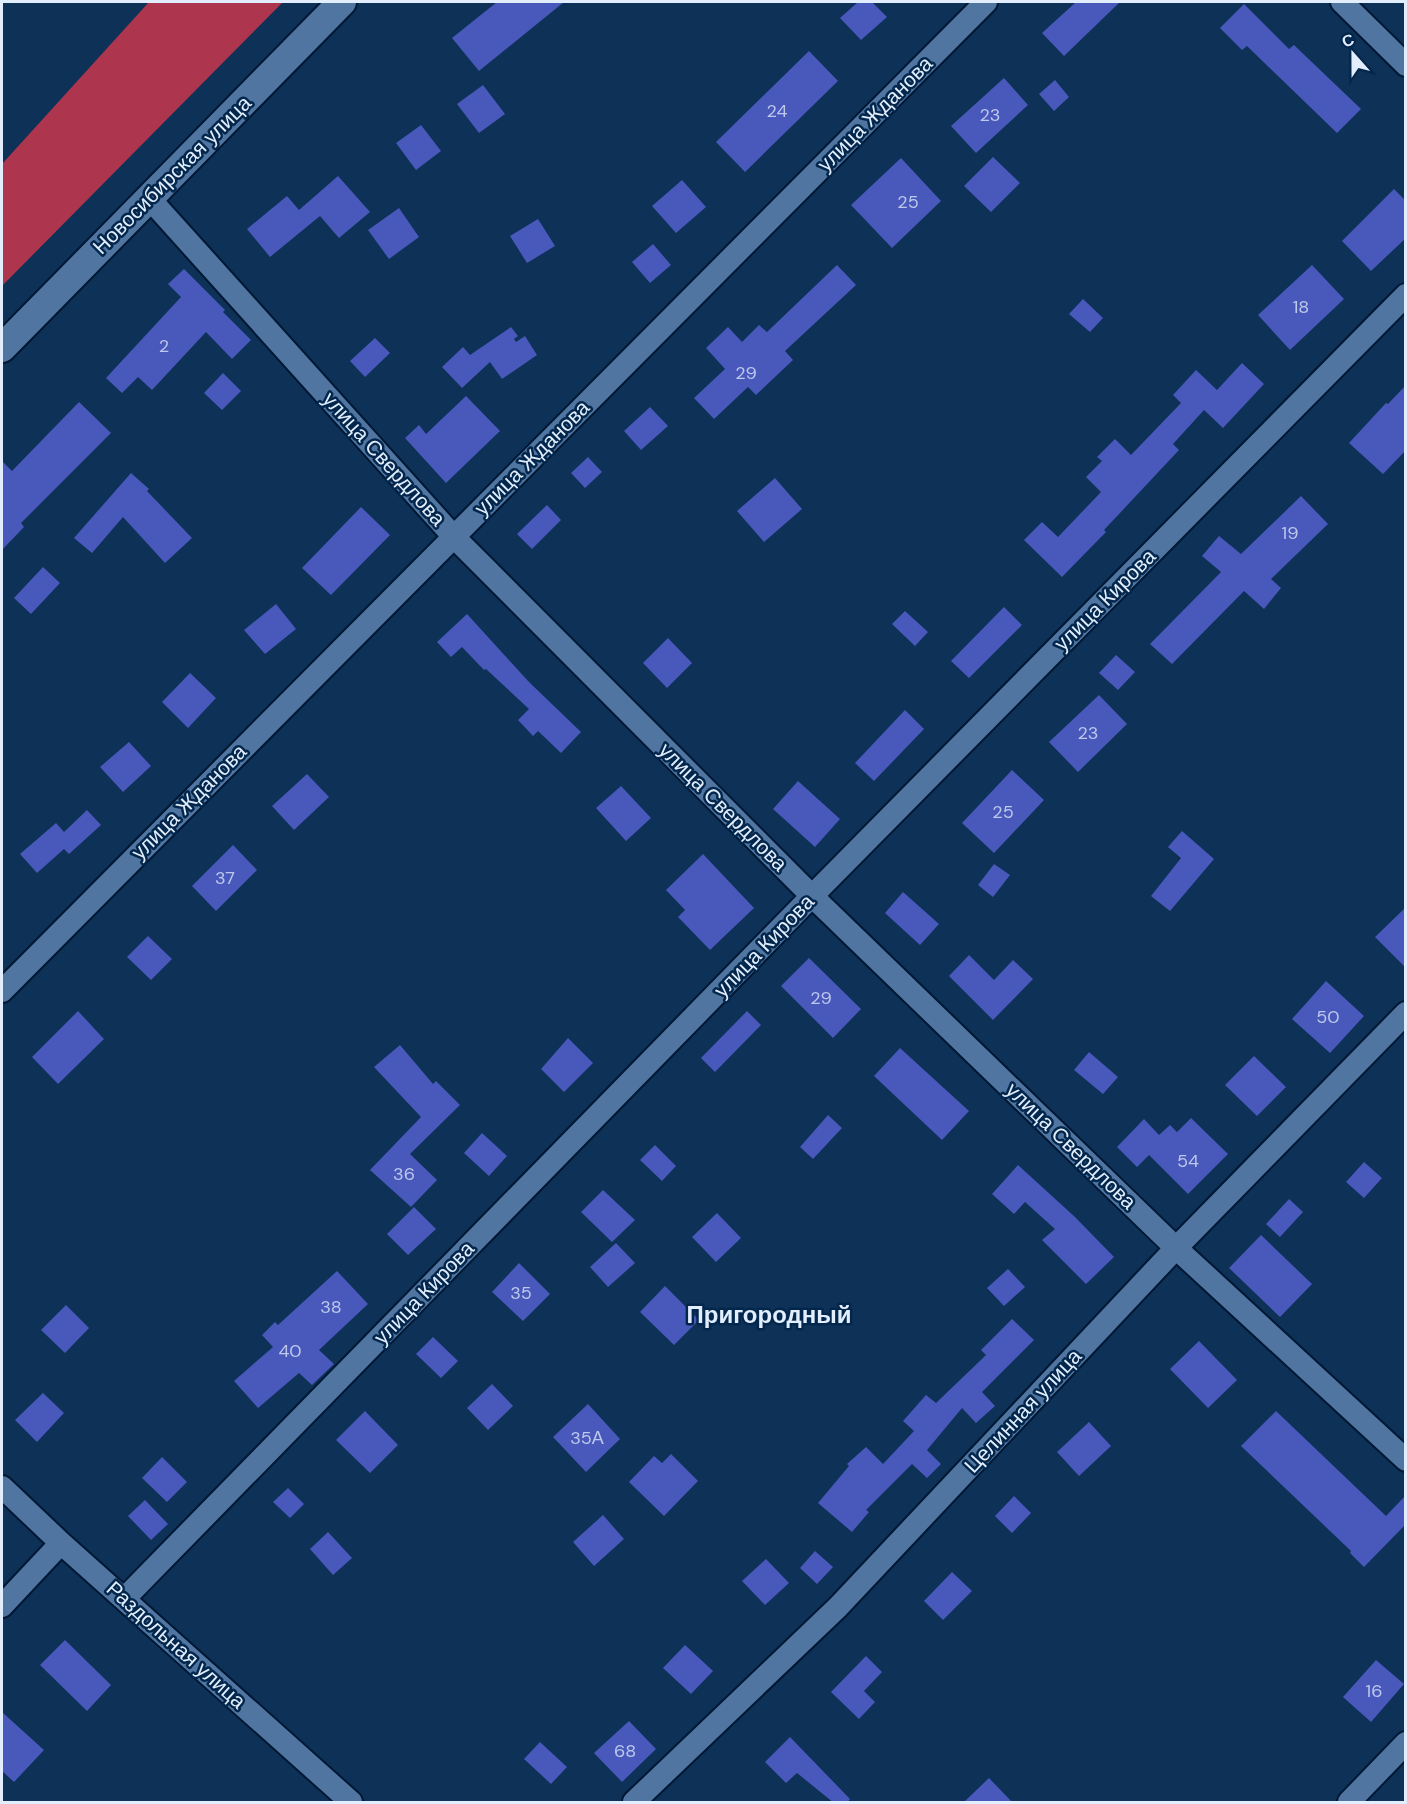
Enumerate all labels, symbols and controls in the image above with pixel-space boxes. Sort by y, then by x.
north arrow [1323,24,1383,84]
text: С [1339,28,1357,52]
street label: улица Жданова [811,50,939,178]
street label: Новосибирская улица [87,89,258,260]
house number: 24 [767,99,788,123]
house number: 23 [979,103,1001,127]
house number: 25 [897,190,919,214]
house number: 18 [1293,295,1309,319]
house number: 2 [159,334,169,358]
house number: 29 [735,361,757,385]
street label: улица Свердлова [316,386,452,532]
street label: улица Жданова [468,394,596,522]
house number: 19 [1282,521,1298,545]
street label: улица Кирова [1048,543,1162,657]
house number: 23 [1077,721,1099,745]
street label: улица Свердлова [653,737,794,878]
street label: улица Жданова [125,738,253,866]
house number: 25 [992,800,1014,824]
house number: 37 [215,866,235,890]
street label: улица Кирова [708,888,821,1004]
house number: 29 [810,986,832,1010]
house number: 50 [1316,1005,1340,1029]
street label: улица Свердлова [1000,1076,1143,1216]
house number: 54 [1177,1149,1199,1173]
house number: 36 [393,1162,415,1186]
street label: улица Кирова [368,1235,481,1351]
house number: 35 [510,1281,532,1305]
house number: 38 [320,1295,342,1319]
district label: Пригородный [687,1299,852,1330]
house number: 40 [278,1339,302,1363]
street label: Целинная улица [958,1343,1088,1479]
house number: 35А [570,1426,604,1450]
street label: Раздольная улица [100,1575,252,1715]
house number: 16 [1366,1679,1382,1703]
house number: 68 [614,1739,636,1763]

